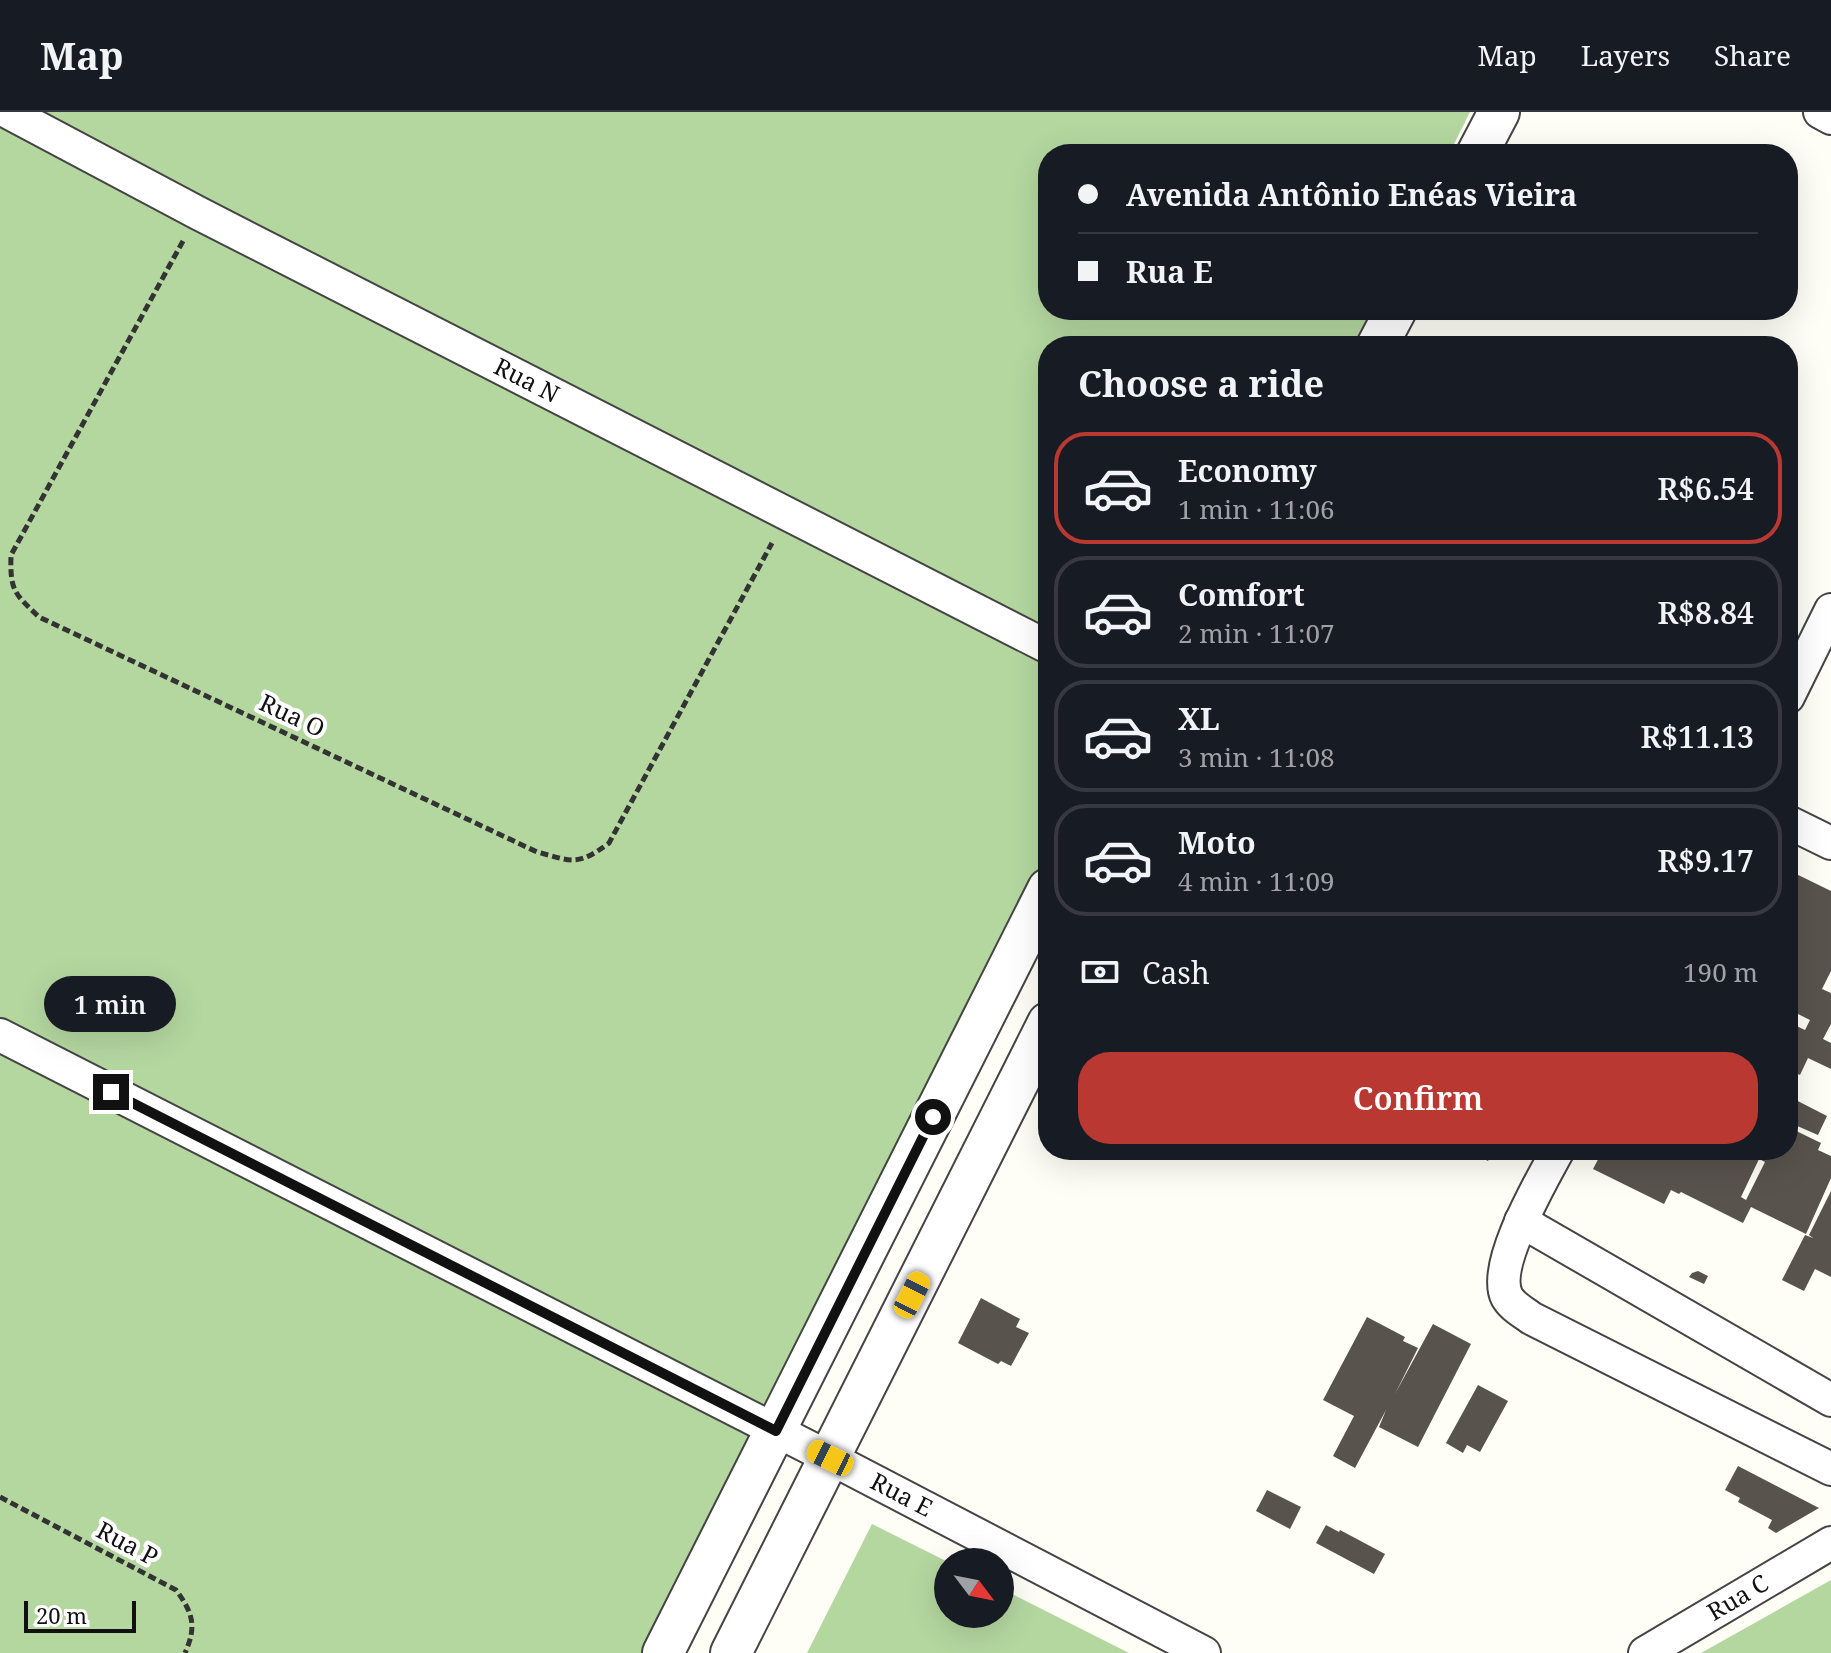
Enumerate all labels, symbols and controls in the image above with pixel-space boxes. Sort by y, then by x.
text: Map [40,29,124,81]
text: Map [1478,36,1537,74]
text: Layers [1581,36,1670,74]
text: Share [1714,36,1791,74]
text: Avenida Antônio Enéas Vieira [1126,174,1577,215]
text: Rua E [1126,251,1213,292]
street label: Rua N [489,349,565,410]
text: Choose a ride [1078,359,1324,408]
text: Economy [1178,450,1317,491]
icon: car [1082,452,1154,524]
text: R$6.54 [1657,468,1754,509]
text: 1 min · 11:06 [1178,491,1335,527]
text: Comfort [1178,574,1305,615]
icon: car [1082,576,1154,648]
text: R$8.84 [1657,592,1754,633]
text: 2 min · 11:07 [1178,615,1335,651]
street label: Rua O [255,685,331,744]
text: XL [1178,698,1220,739]
icon: car [1082,700,1154,772]
text: R$11.13 [1641,716,1754,757]
text: 3 min · 11:08 [1178,739,1335,775]
text: Moto [1178,822,1256,863]
icon: car [1082,824,1154,896]
text: R$9.17 [1657,840,1754,881]
text: 4 min · 11:09 [1178,863,1335,899]
icon: cash [1078,950,1122,994]
text: Cash [1142,952,1210,993]
text: 190 m [1683,954,1758,990]
callout: 1 min [45,976,177,1032]
text: 1 min [74,986,146,1022]
button: Confirm [1078,1052,1758,1144]
route end [93,1074,129,1110]
route start [915,1099,951,1135]
car [890,1268,934,1322]
car [803,1437,857,1479]
street label: Rua E [865,1464,939,1524]
street label: Rua P [91,1513,164,1573]
north arrow [934,1548,1014,1628]
map controls [934,1548,1014,1628]
street label: Rua C [1701,1566,1774,1628]
scale bar [24,1597,136,1633]
text: 20 m [36,1600,87,1630]

